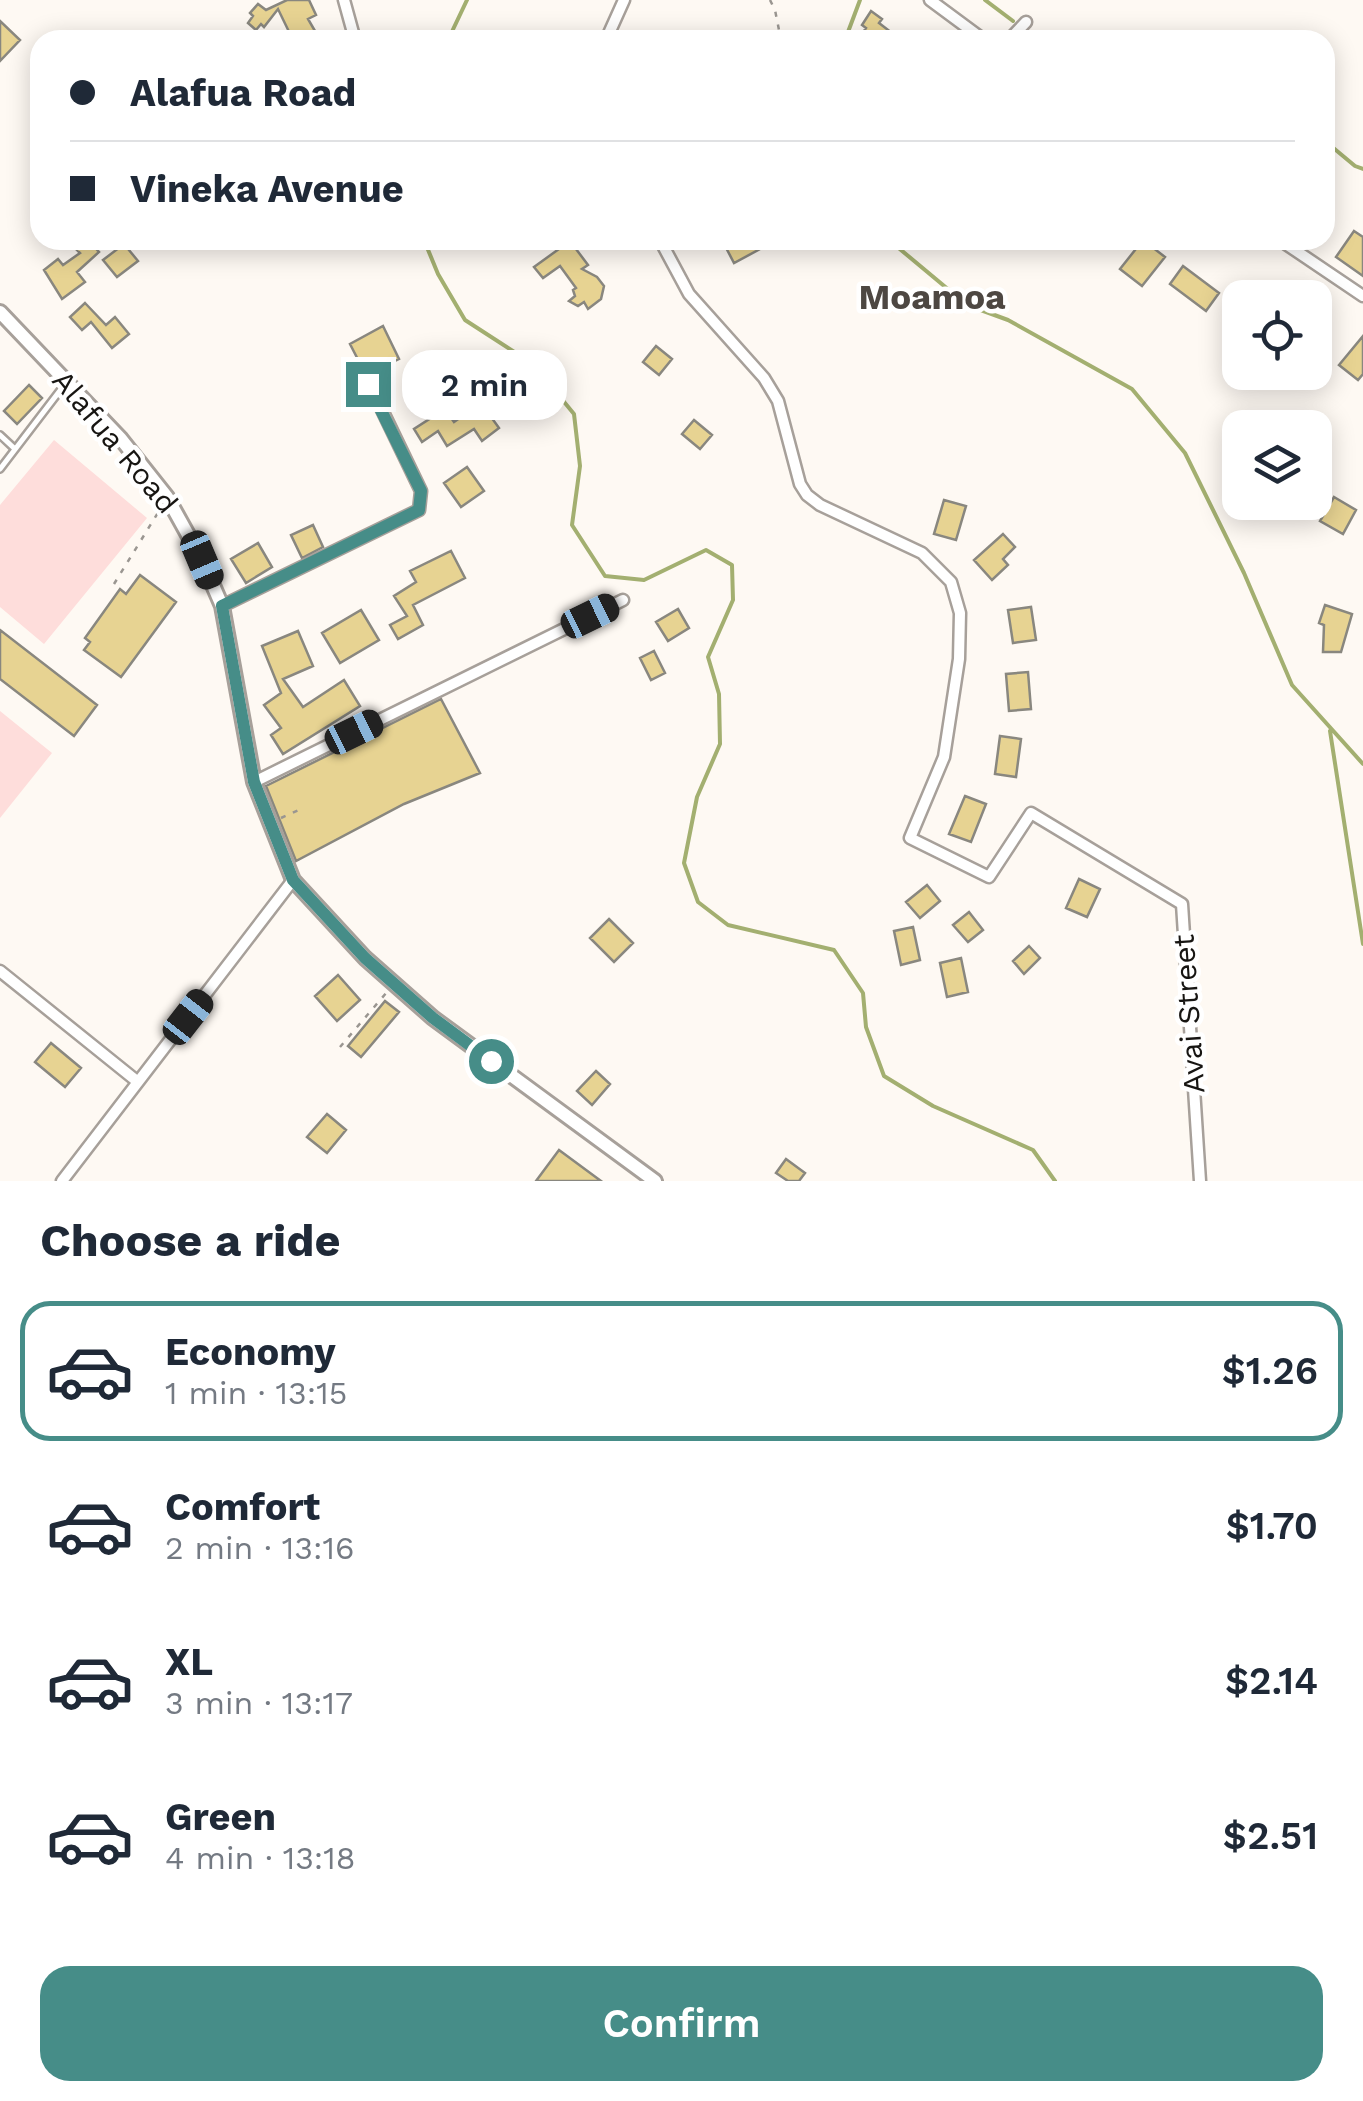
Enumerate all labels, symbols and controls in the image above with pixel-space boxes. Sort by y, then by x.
text: Alafua Road [130,71,356,115]
text: Vineka Avenue [130,167,404,211]
district label: Moamoa [859,276,1006,318]
map controls [1222,280,1332,520]
button: locate [1222,280,1332,390]
callout: 2 min [403,349,568,419]
route end [346,362,391,407]
street label: Alafua Road [45,363,185,520]
text: 2 min [441,366,528,404]
button: layers [1222,410,1332,520]
car [176,527,228,593]
car [556,589,624,643]
car [320,705,388,759]
street label: Avai Street [1165,933,1212,1095]
car [158,984,218,1050]
route start [469,1039,514,1084]
text: Choose a ride [40,1214,340,1267]
icon: car [45,1326,135,1416]
text: Economy [165,1330,336,1374]
text: $1.26 [1222,1349,1318,1393]
text: 1 min · 13:15 [165,1374,347,1412]
icon: car [45,1481,135,1571]
text: Comfort [165,1485,320,1529]
text: $1.70 [1226,1504,1318,1548]
text: 2 min · 13:16 [165,1529,354,1567]
icon: car [45,1636,135,1726]
text: XL [165,1640,213,1684]
text: $2.14 [1225,1659,1318,1703]
text: 3 min · 13:17 [165,1684,353,1722]
icon: car [45,1791,135,1881]
text: Green [165,1795,276,1839]
text: $2.51 [1223,1814,1318,1858]
text: 4 min · 13:18 [165,1839,356,1877]
button: Confirm [40,1966,1323,2081]

